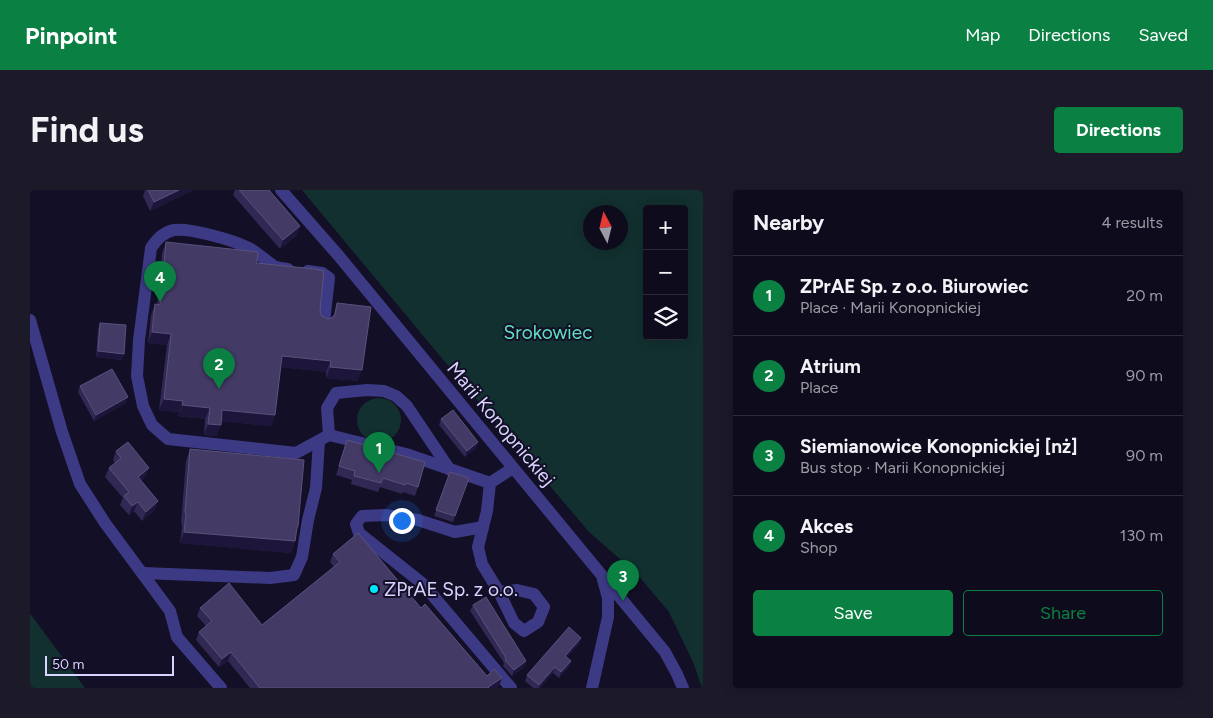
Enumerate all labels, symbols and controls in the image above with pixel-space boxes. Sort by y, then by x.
text: Pinpoint [25,21,117,50]
text: Map [965,24,1000,46]
text: Directions [1028,24,1110,46]
text: Saved [1138,24,1188,46]
button: Directions [1054,107,1183,153]
text: Find us [30,109,144,151]
north arrow [583,205,628,250]
map controls [643,205,688,340]
button: + [643,205,688,250]
text: Nearby [753,210,824,235]
text: 4 results [1102,213,1163,232]
button: − [643,250,688,295]
pin: 4 [144,261,176,302]
text: ZPrAE Sp. z o.o. Biurowiec [800,275,1029,298]
text: 1 [766,286,772,305]
text: 20 m [1126,286,1163,305]
button: layers [643,295,688,340]
text: Place · Marii Konopnickiej [800,298,981,317]
park label: Srokowiec [504,321,592,344]
pin: 2 [203,348,235,389]
text: Atrium [800,355,861,378]
street label: Marii Konopnickiej [442,357,560,491]
text: 2 [764,366,774,385]
text: 90 m [1126,366,1163,385]
text: Place [800,378,838,397]
pin: 1 [363,432,395,473]
text: Siemianowice Konopnickiej [nż] [800,435,1078,458]
text: 3 [765,446,773,465]
text: 90 m [1126,446,1163,465]
text: Bus stop · Marii Konopnickiej [800,458,1005,477]
your location [389,508,415,534]
text: Akces [800,515,853,538]
text: 4 [764,526,774,545]
text: 130 m [1120,526,1163,545]
text: Shop [800,538,838,557]
pin: 3 [607,560,639,601]
place label: ZPrAE Sp. z o.o. [384,578,518,601]
marker: ZPrAE Sp. z o.o. [368,583,380,595]
button: Save [753,590,953,636]
button: Share [963,590,1163,636]
scale bar [45,653,174,676]
text: 50 m [52,656,84,673]

